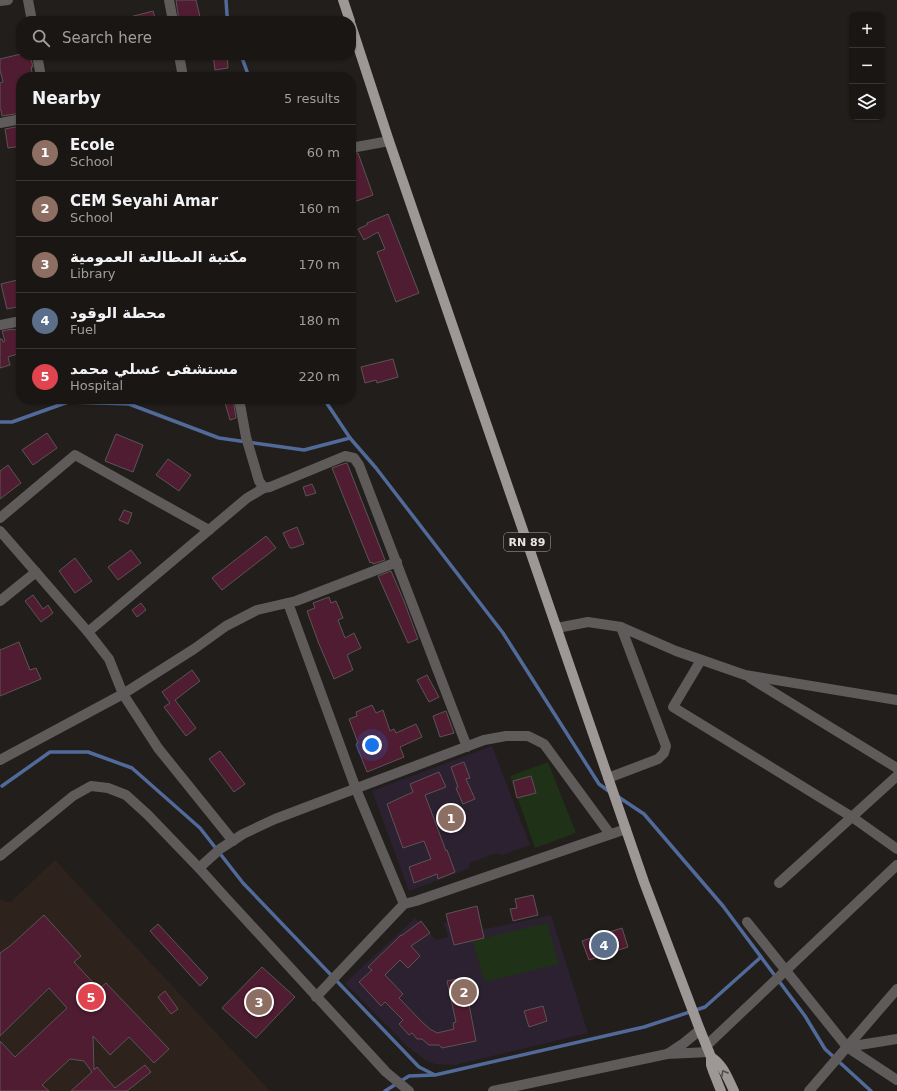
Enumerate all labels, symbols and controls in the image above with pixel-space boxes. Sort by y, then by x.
map controls [849,12,885,120]
button: + [849,12,885,48]
search box [16,16,356,60]
icon: search [30,27,52,49]
text: Search here [62,29,152,47]
button: − [849,48,885,84]
button: layers [849,84,885,120]
text: Nearby [32,88,101,108]
text: 5 results [284,91,340,106]
text: Ecole [70,136,115,154]
text: 1 [40,145,50,160]
text: 60 m [307,145,340,160]
text: School [70,154,113,169]
text: CEM Seyahi Amar [70,192,218,210]
text: 2 [40,201,50,216]
text: 160 m [298,201,340,216]
text: School [70,210,113,225]
text: مكتبة المطالعة العمومية [70,248,247,266]
text: 3 [40,257,50,272]
text: 170 m [298,257,340,272]
text: Library [70,266,115,281]
text: محطة الوقود [70,304,166,322]
text: 4 [40,313,50,328]
text: 180 m [298,313,340,328]
text: Fuel [70,322,97,337]
text: مستشفى عسلي محمد [70,360,238,378]
text: 5 [40,369,50,384]
text: 220 m [298,369,340,384]
text: Hospital [70,378,123,393]
road number: RN 89 [504,533,550,551]
your location [362,735,382,755]
pin: 1 [438,803,464,833]
pin: 4 [591,930,617,960]
pin: 2 [451,977,477,1007]
pin: 5 [78,982,104,1012]
pin: 3 [246,987,272,1017]
one-way arrow [721,1070,729,1077]

